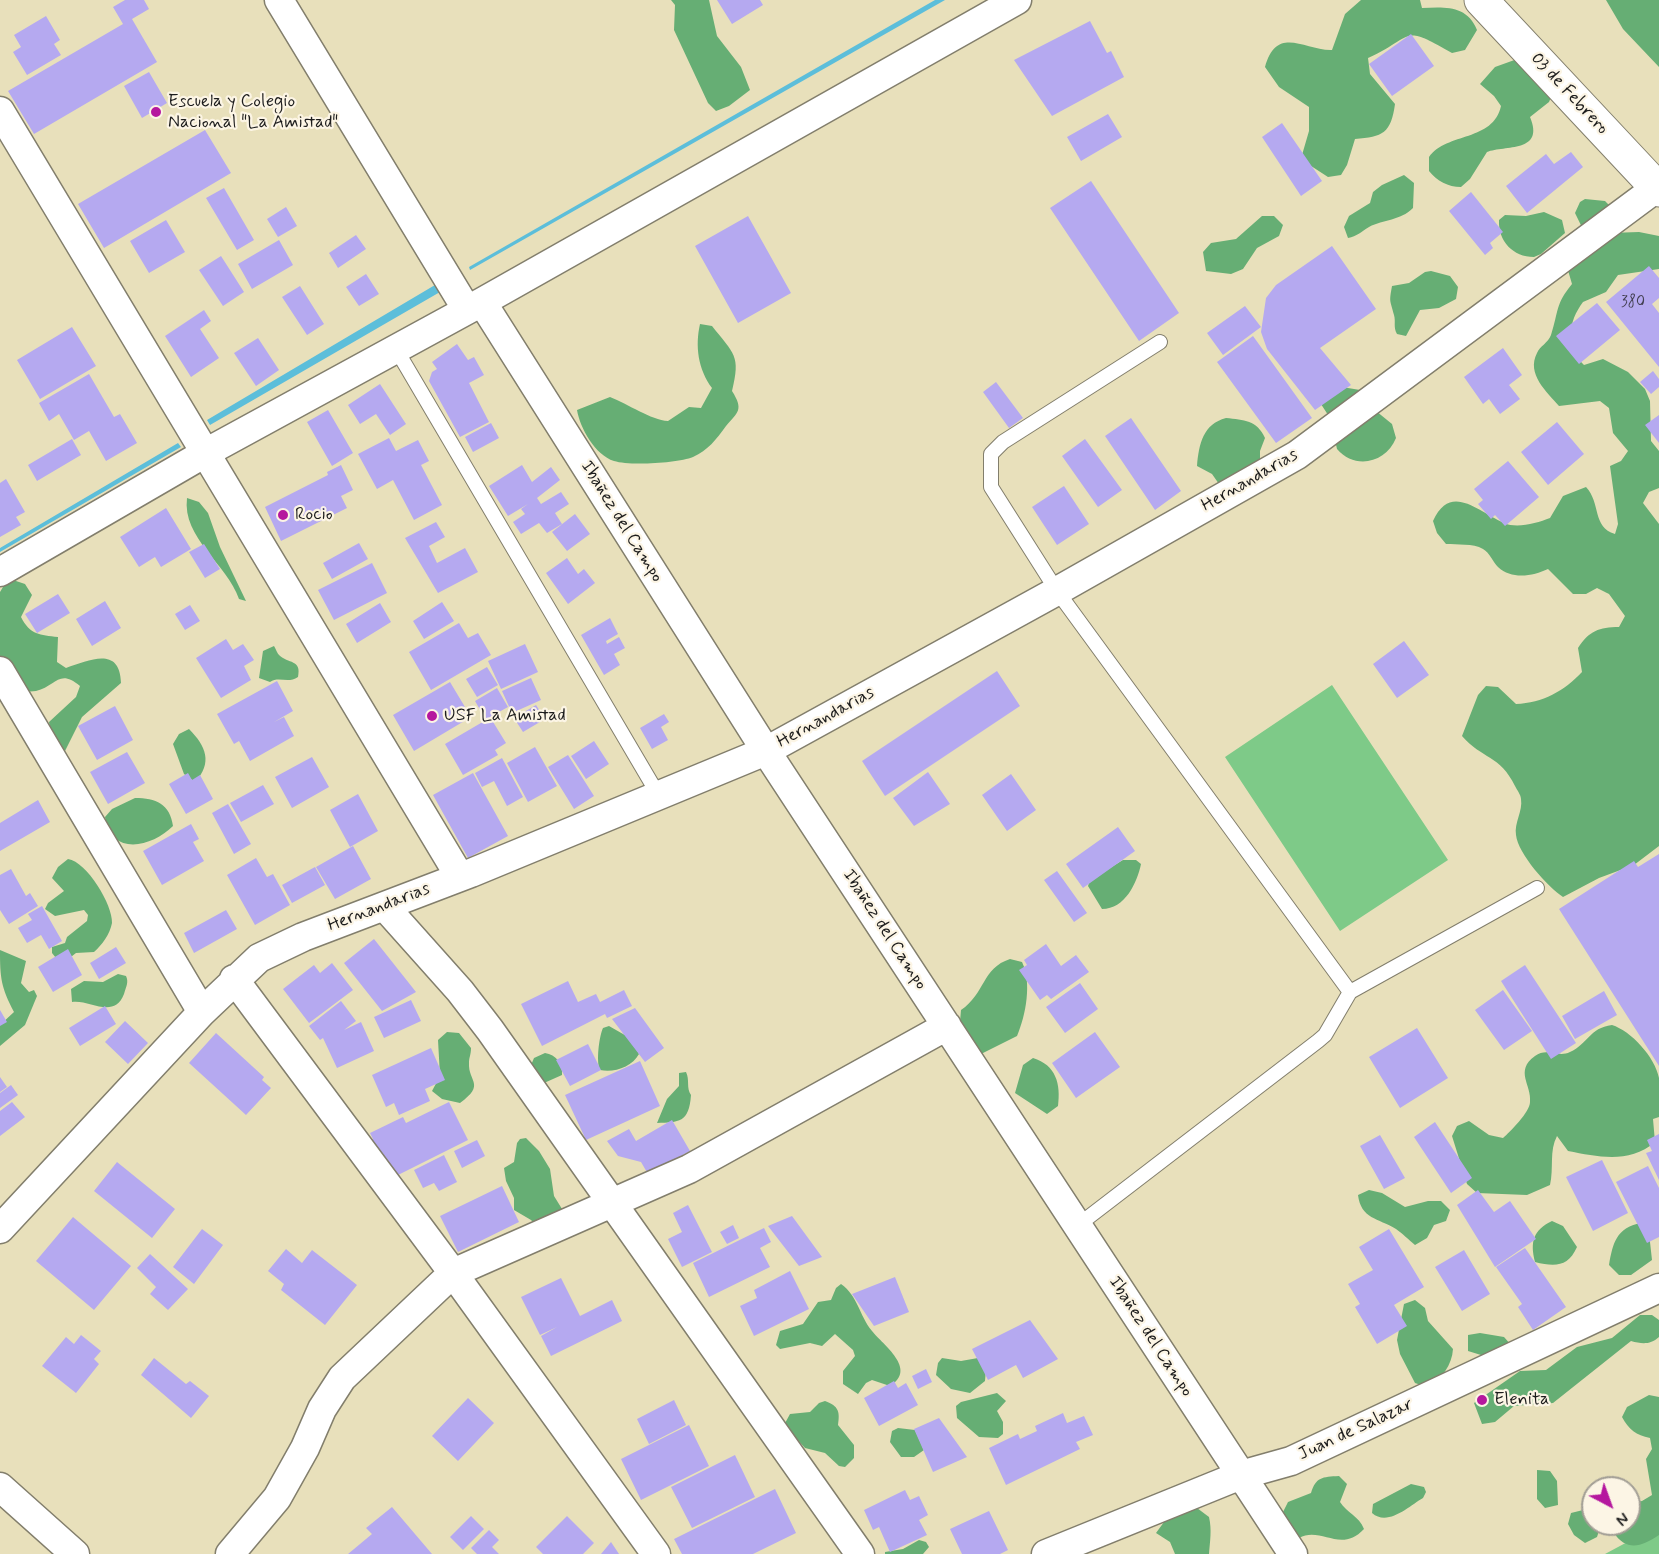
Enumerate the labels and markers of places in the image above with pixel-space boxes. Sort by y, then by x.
place label: Escuela y Colegio Nacional "La Amistad" [168,91,338,134]
marker: Escuela y Colegio Nacional "La Amistad" [149,105,163,119]
place label: Rocio [295,504,333,526]
marker: Rocio [276,508,290,522]
place label: USF La Amistad [444,705,566,727]
marker: USF La Amistad [425,709,439,723]
place label: Elenita [1494,1389,1549,1411]
marker: Elenita [1475,1393,1489,1407]

